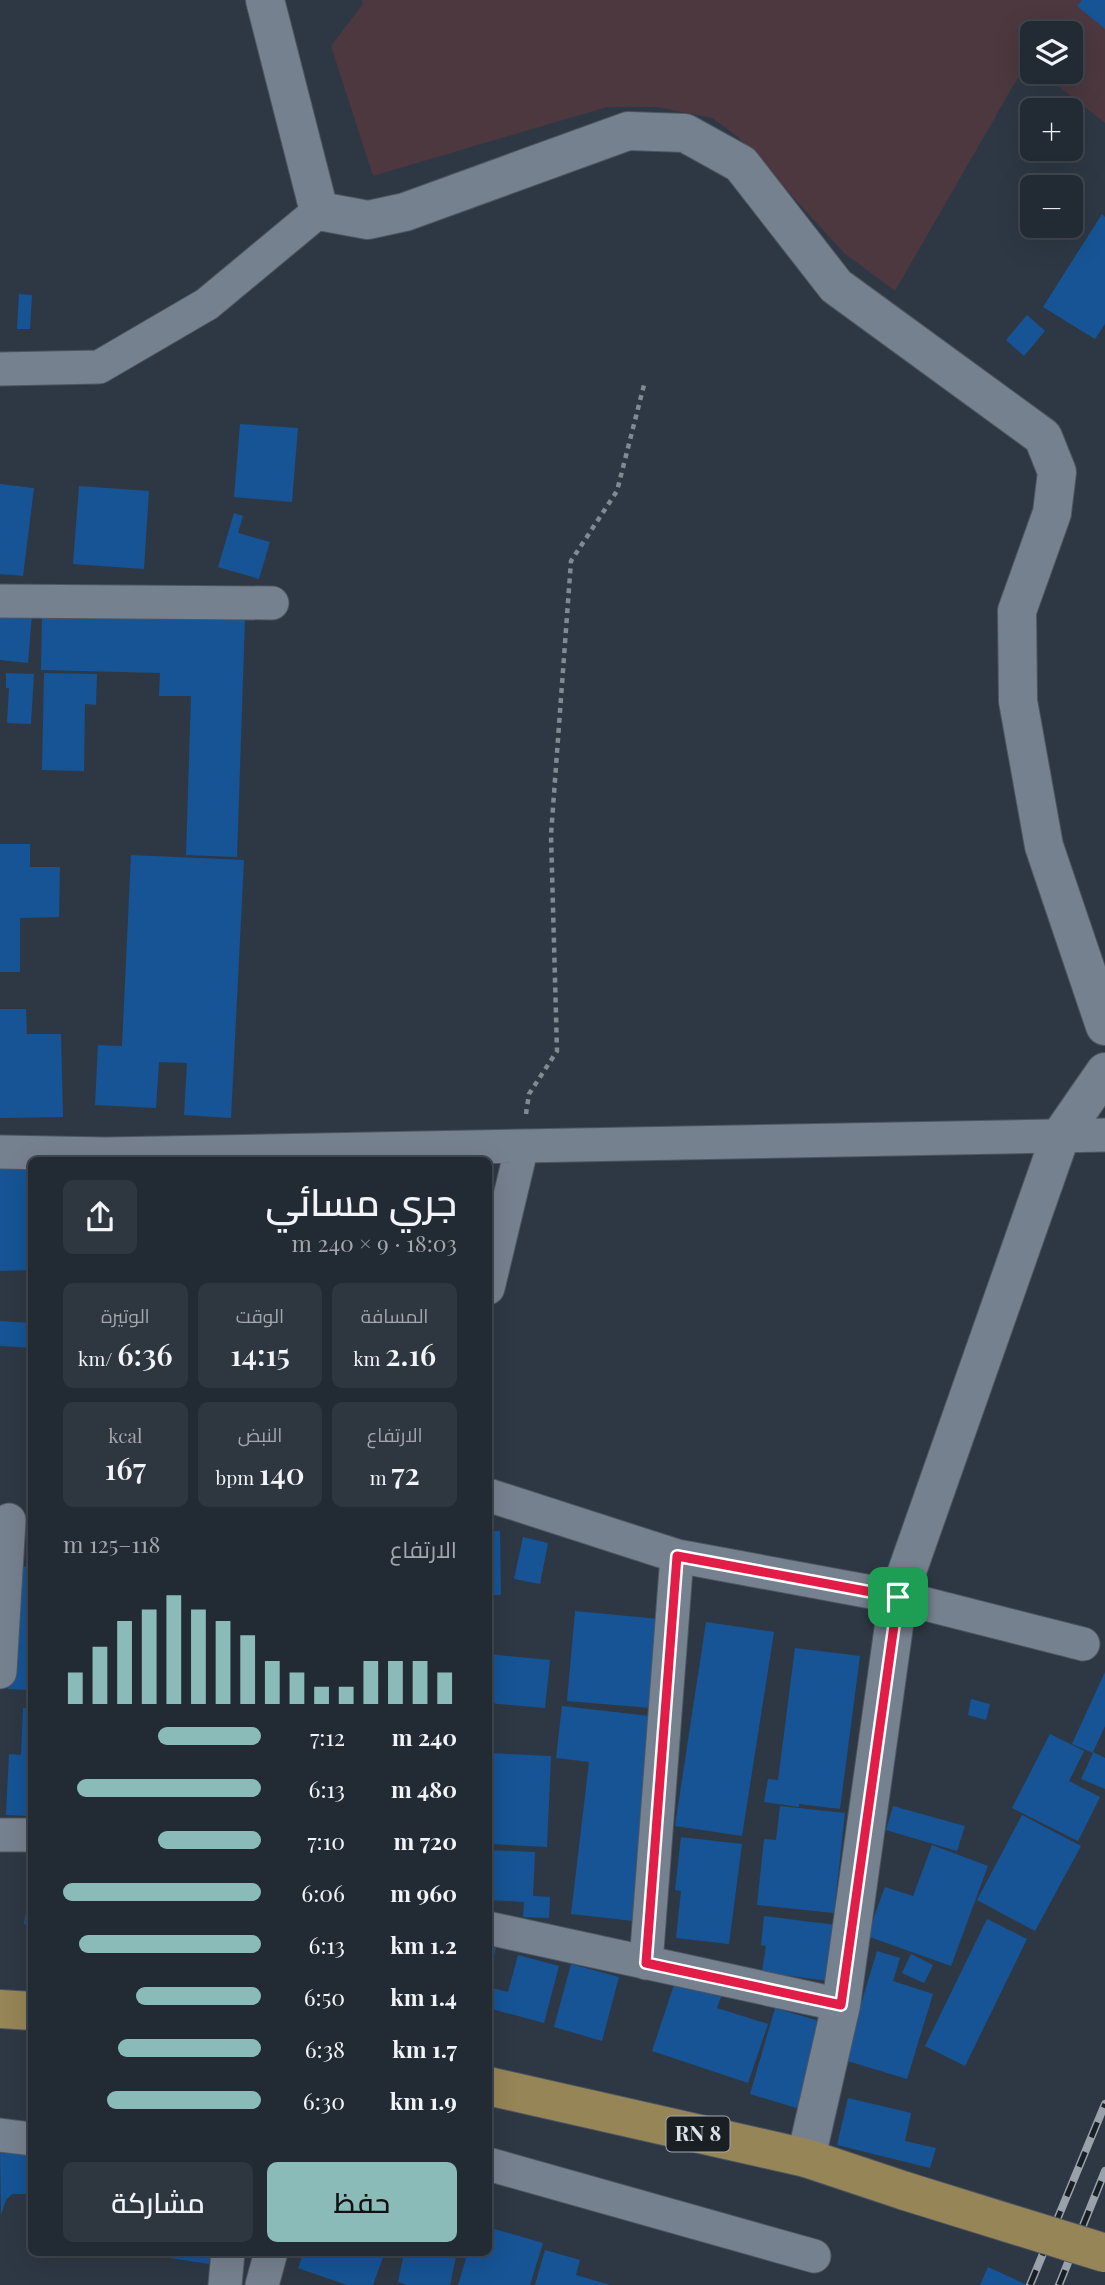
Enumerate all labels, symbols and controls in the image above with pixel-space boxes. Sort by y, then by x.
map controls [1020,21,1083,238]
button: layers [1020,21,1083,84]
button: + [1020,98,1083,161]
button: − [1020,175,1083,238]
text: جري مسائي [265,1175,457,1226]
button: share [63,1180,137,1254]
text: 18:03 · 9 × 240 m [291,1227,457,1258]
text: الوتيرة [101,1302,150,1328]
text: الوقت [236,1302,284,1328]
text: المسافة [361,1302,428,1328]
text: 6:36 [117,1334,173,1374]
text: 14:15 [230,1334,290,1374]
text: 2.16 [385,1334,436,1374]
text: /km [78,1345,117,1371]
text: km [353,1345,385,1371]
text: النبض [238,1421,282,1447]
text: الارتفاع [367,1421,423,1447]
text: kcal [108,1422,142,1448]
text: 167 [105,1448,146,1488]
text: 140 [259,1453,305,1493]
text: 72 [391,1453,420,1493]
text: bpm [215,1464,259,1490]
text: m [370,1464,391,1490]
text: 118–125 m [63,1528,160,1559]
text: الارتفاع [390,1533,457,1564]
pin [868,1567,928,1627]
icon: arrive [879,1578,917,1616]
text: 7:12 [310,1721,345,1752]
text: 240 m [392,1721,457,1752]
text: 6:13 [308,1773,345,1804]
text: 480 m [391,1773,457,1804]
text: 7:10 [307,1825,345,1856]
text: 720 m [393,1825,457,1856]
text: 6:06 [301,1877,345,1908]
text: 960 m [390,1877,457,1908]
text: 6:13 [308,1929,345,1960]
text: 1.2 km [390,1929,457,1960]
text: 6:50 [304,1981,345,2012]
text: 1.4 km [390,1981,457,2012]
text: 6:38 [305,2033,345,2064]
text: 1.7 km [392,2033,457,2064]
text: 6:30 [303,2085,345,2116]
text: 1.9 km [390,2085,457,2116]
road number: RN 8 [666,2116,730,2152]
button: مشاركة [63,2162,253,2242]
button: حفظ [267,2162,457,2242]

